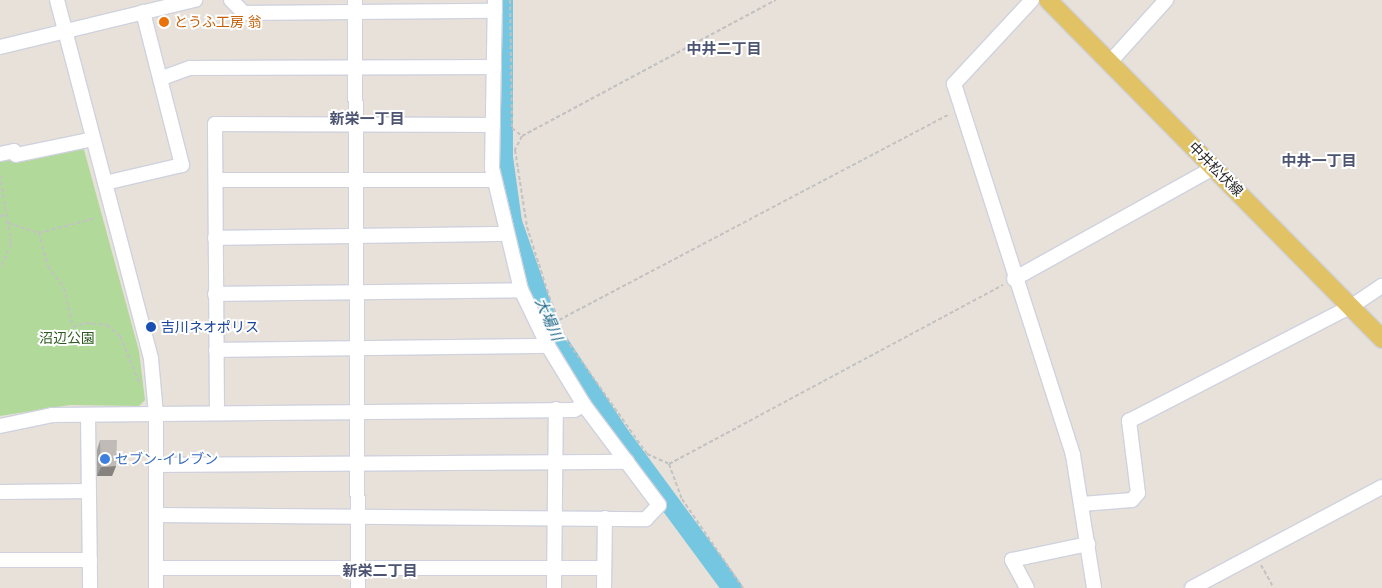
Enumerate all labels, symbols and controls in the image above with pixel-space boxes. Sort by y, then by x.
place label: とうふ工房 翁 [174,14,262,30]
marker: とうふ工房 翁 [158,16,170,28]
district label: 中井二丁目 [687,40,761,58]
district label: 新栄一丁目 [330,110,404,128]
street label: 中井松伏線 [1185,138,1247,200]
district label: 中井一丁目 [1282,152,1356,170]
water label: 大場川 [532,295,566,343]
place label: 吉川ネオポリス [161,319,259,335]
marker: 吉川ネオポリス [145,321,157,333]
park label: 沼辺公園 [39,330,95,346]
place label: セブン-イレブン [115,451,218,467]
marker: セブン-イレブン [99,453,111,465]
district label: 新栄二丁目 [343,562,417,580]

